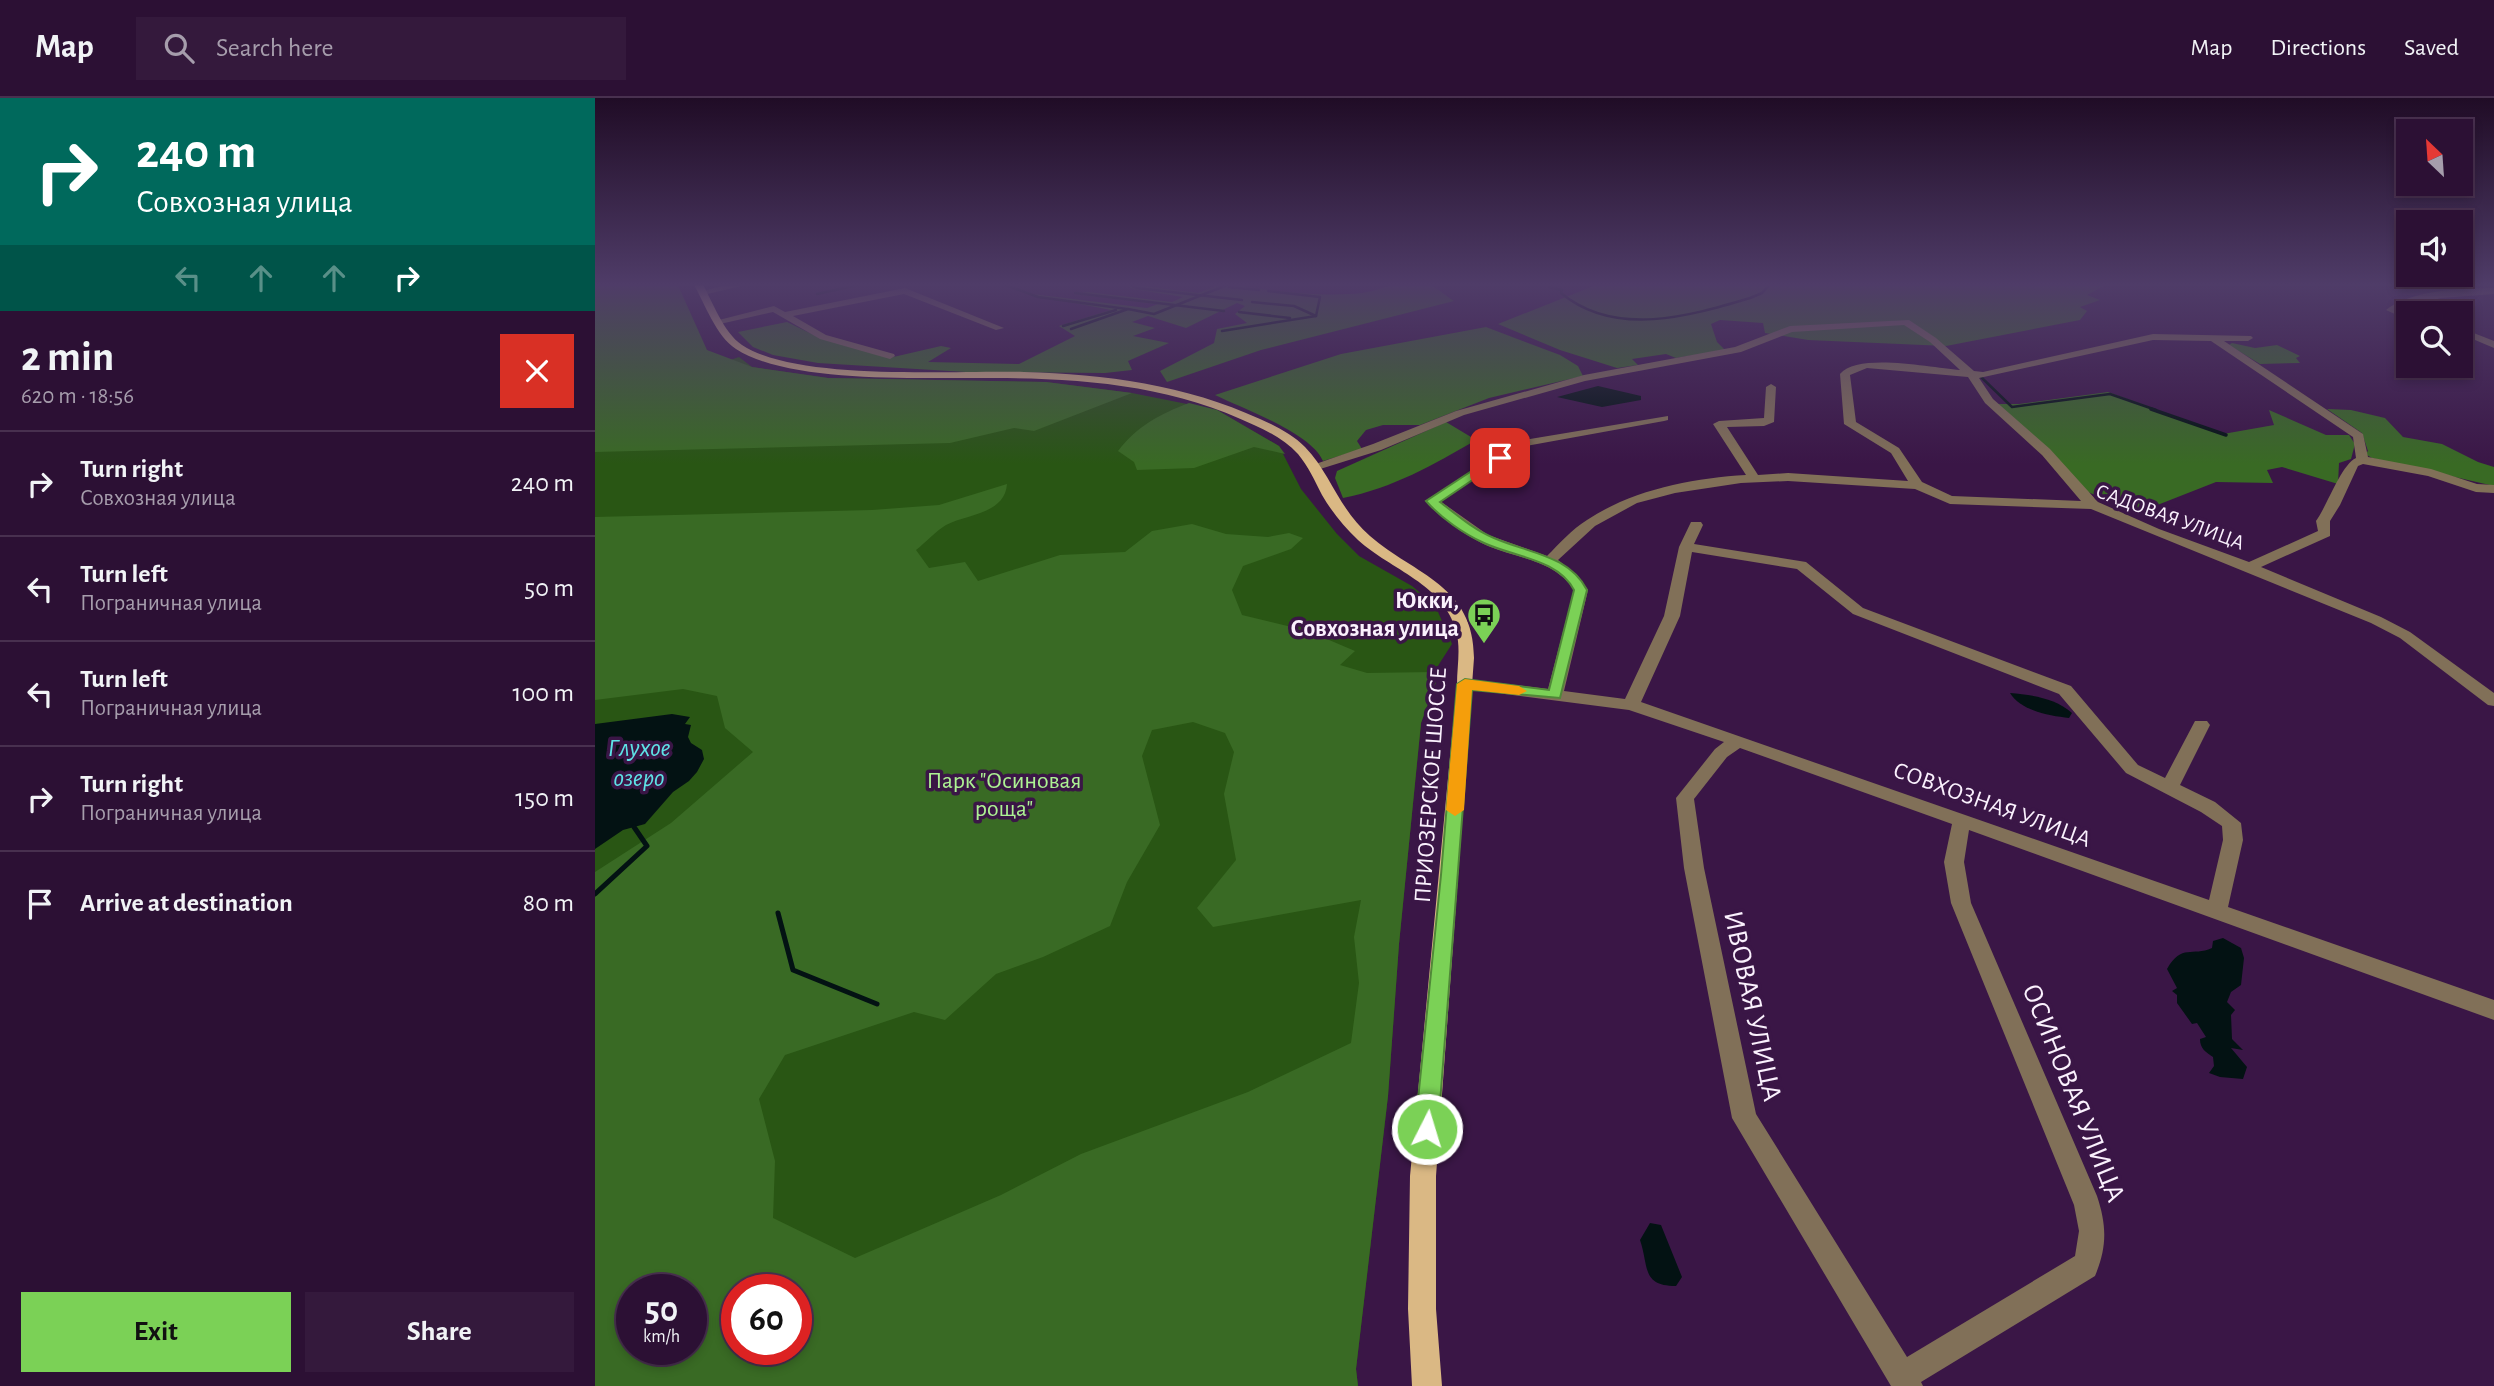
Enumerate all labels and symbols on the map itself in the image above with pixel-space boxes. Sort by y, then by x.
north arrow [2396,119,2473,196]
pin [1470,428,1530,488]
street label: САДОВАЯ УЛИЦА [2093,480,2247,554]
place label: Юкки, Совхозная улица [1291,589,1459,641]
bus stop icon: Юкки, Совхозная улица [1465,596,1503,645]
street label: ПРИОЗЕРСКОЕ ШОССЕ [1411,666,1451,904]
water label: Глухое озеро [608,735,671,791]
street label: СОВХОЗНАЯ УЛИЦА [1890,758,2094,852]
park label: Парк "Осиновая роща" [926,769,1082,821]
street label: ИВОВАЯ УЛИЦА [1718,908,1786,1104]
street label: ОСИНОВАЯ УЛИЦА [2016,980,2130,1206]
position arrow [1390,1092,1464,1166]
speed limit sign: 60 [721,1274,812,1365]

